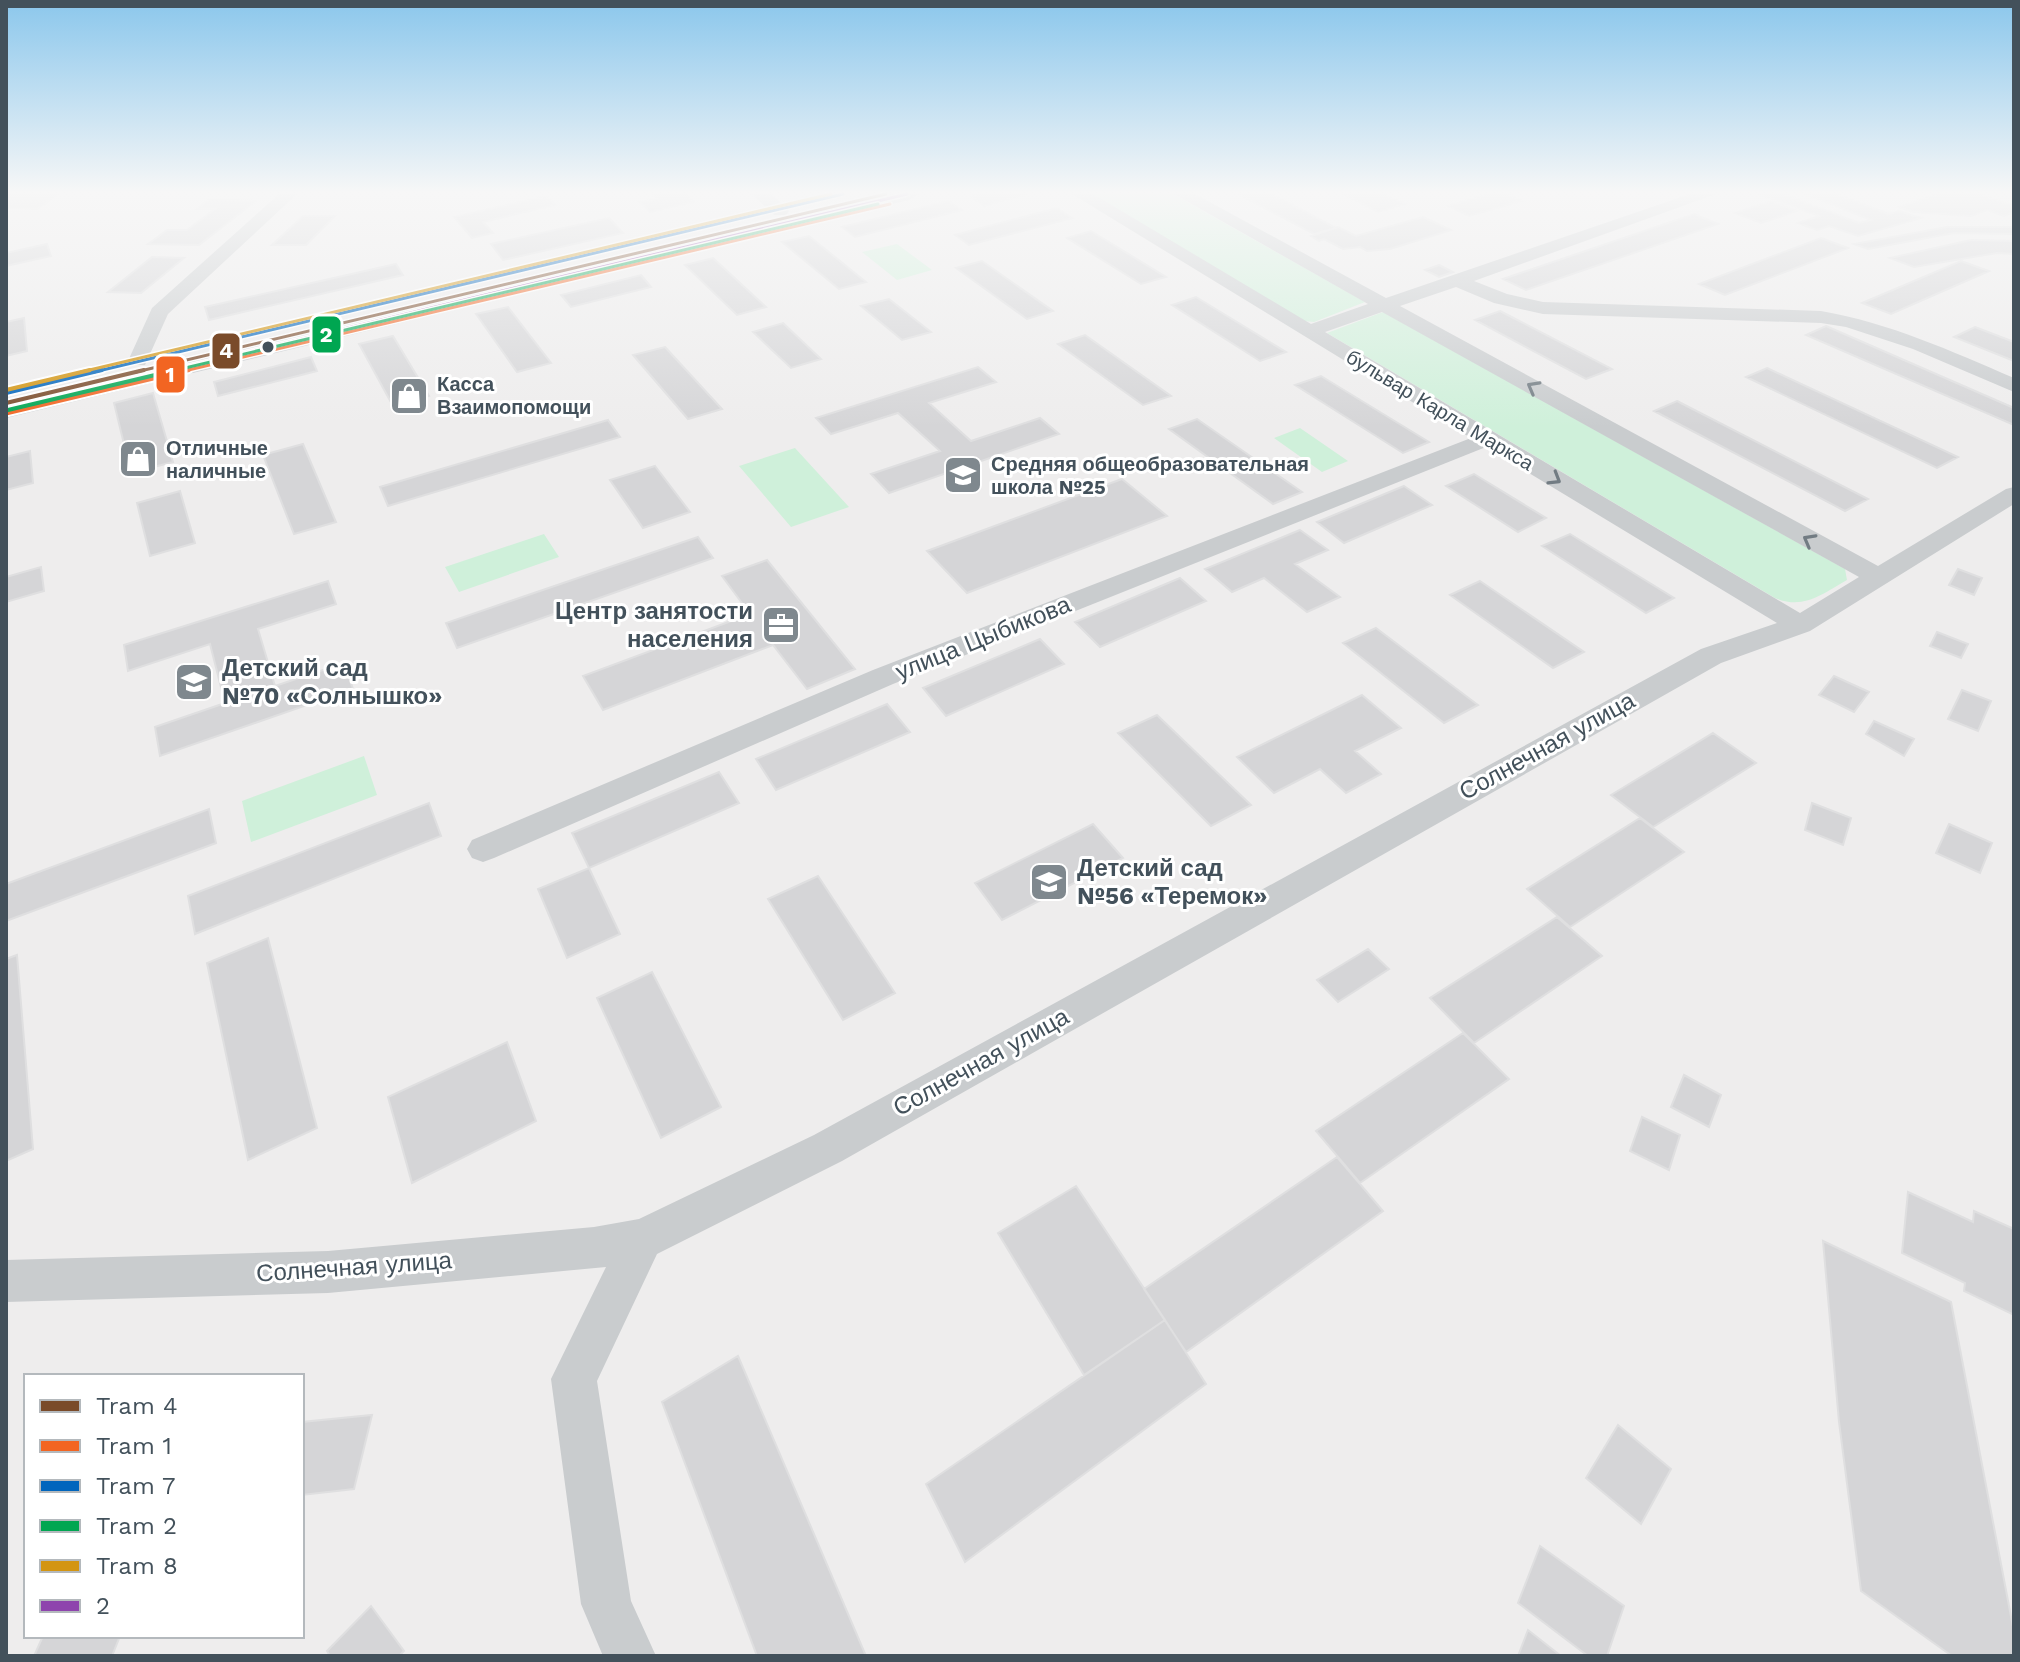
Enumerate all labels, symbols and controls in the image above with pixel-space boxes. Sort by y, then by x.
line badge: 2 [311,315,342,354]
text: 2 [319,322,333,347]
line badge: 4 [211,332,241,370]
text: 4 [219,338,233,363]
unlabelled marker [260,339,276,355]
street label: бульвар Карла Маркса [1342,345,1539,476]
line badge: 1 [155,355,186,394]
text: 1 [165,362,175,387]
place label: Касса Взаимопомощи [437,372,591,419]
shop icon: Касса Взаимопомощи [388,375,430,417]
one-way arrow [1527,381,1542,397]
place label: Отличные наличные [166,436,268,483]
shop icon: Отличные наличные [117,438,159,480]
place label: Средняя общеобразовательная школа №25 [991,452,1309,499]
school or university icon: Средняя общеобразовательная школа №25 [942,454,984,496]
one-way arrow [1546,470,1561,485]
one-way arrow [1804,534,1818,550]
street label: улица Цыбикова [891,590,1075,686]
place label: Центр занятости населения [555,597,753,653]
office icon: Центр занятости населения [760,604,802,646]
place label: Детский сад №70 «Солнышко» [222,654,442,710]
school or university icon: Детский сад №70 «Солнышко» [173,661,215,703]
street label: Солнечная улица [1454,686,1640,806]
place label: Детский сад №56 «Теремок» [1077,854,1267,910]
school or university icon: Детский сад №56 «Теремок» [1028,861,1070,903]
street label: Солнечная улица [888,1002,1074,1122]
street label: Солнечная улица [255,1246,453,1288]
legend [24,1374,304,1638]
text: Tram 4 [96,1392,178,1420]
text: Tram 1 [96,1432,172,1460]
text: Tram 7 [96,1472,175,1500]
text: Tram 2 [96,1512,177,1540]
text: Tram 8 [96,1552,178,1580]
text: 2 [96,1592,110,1620]

